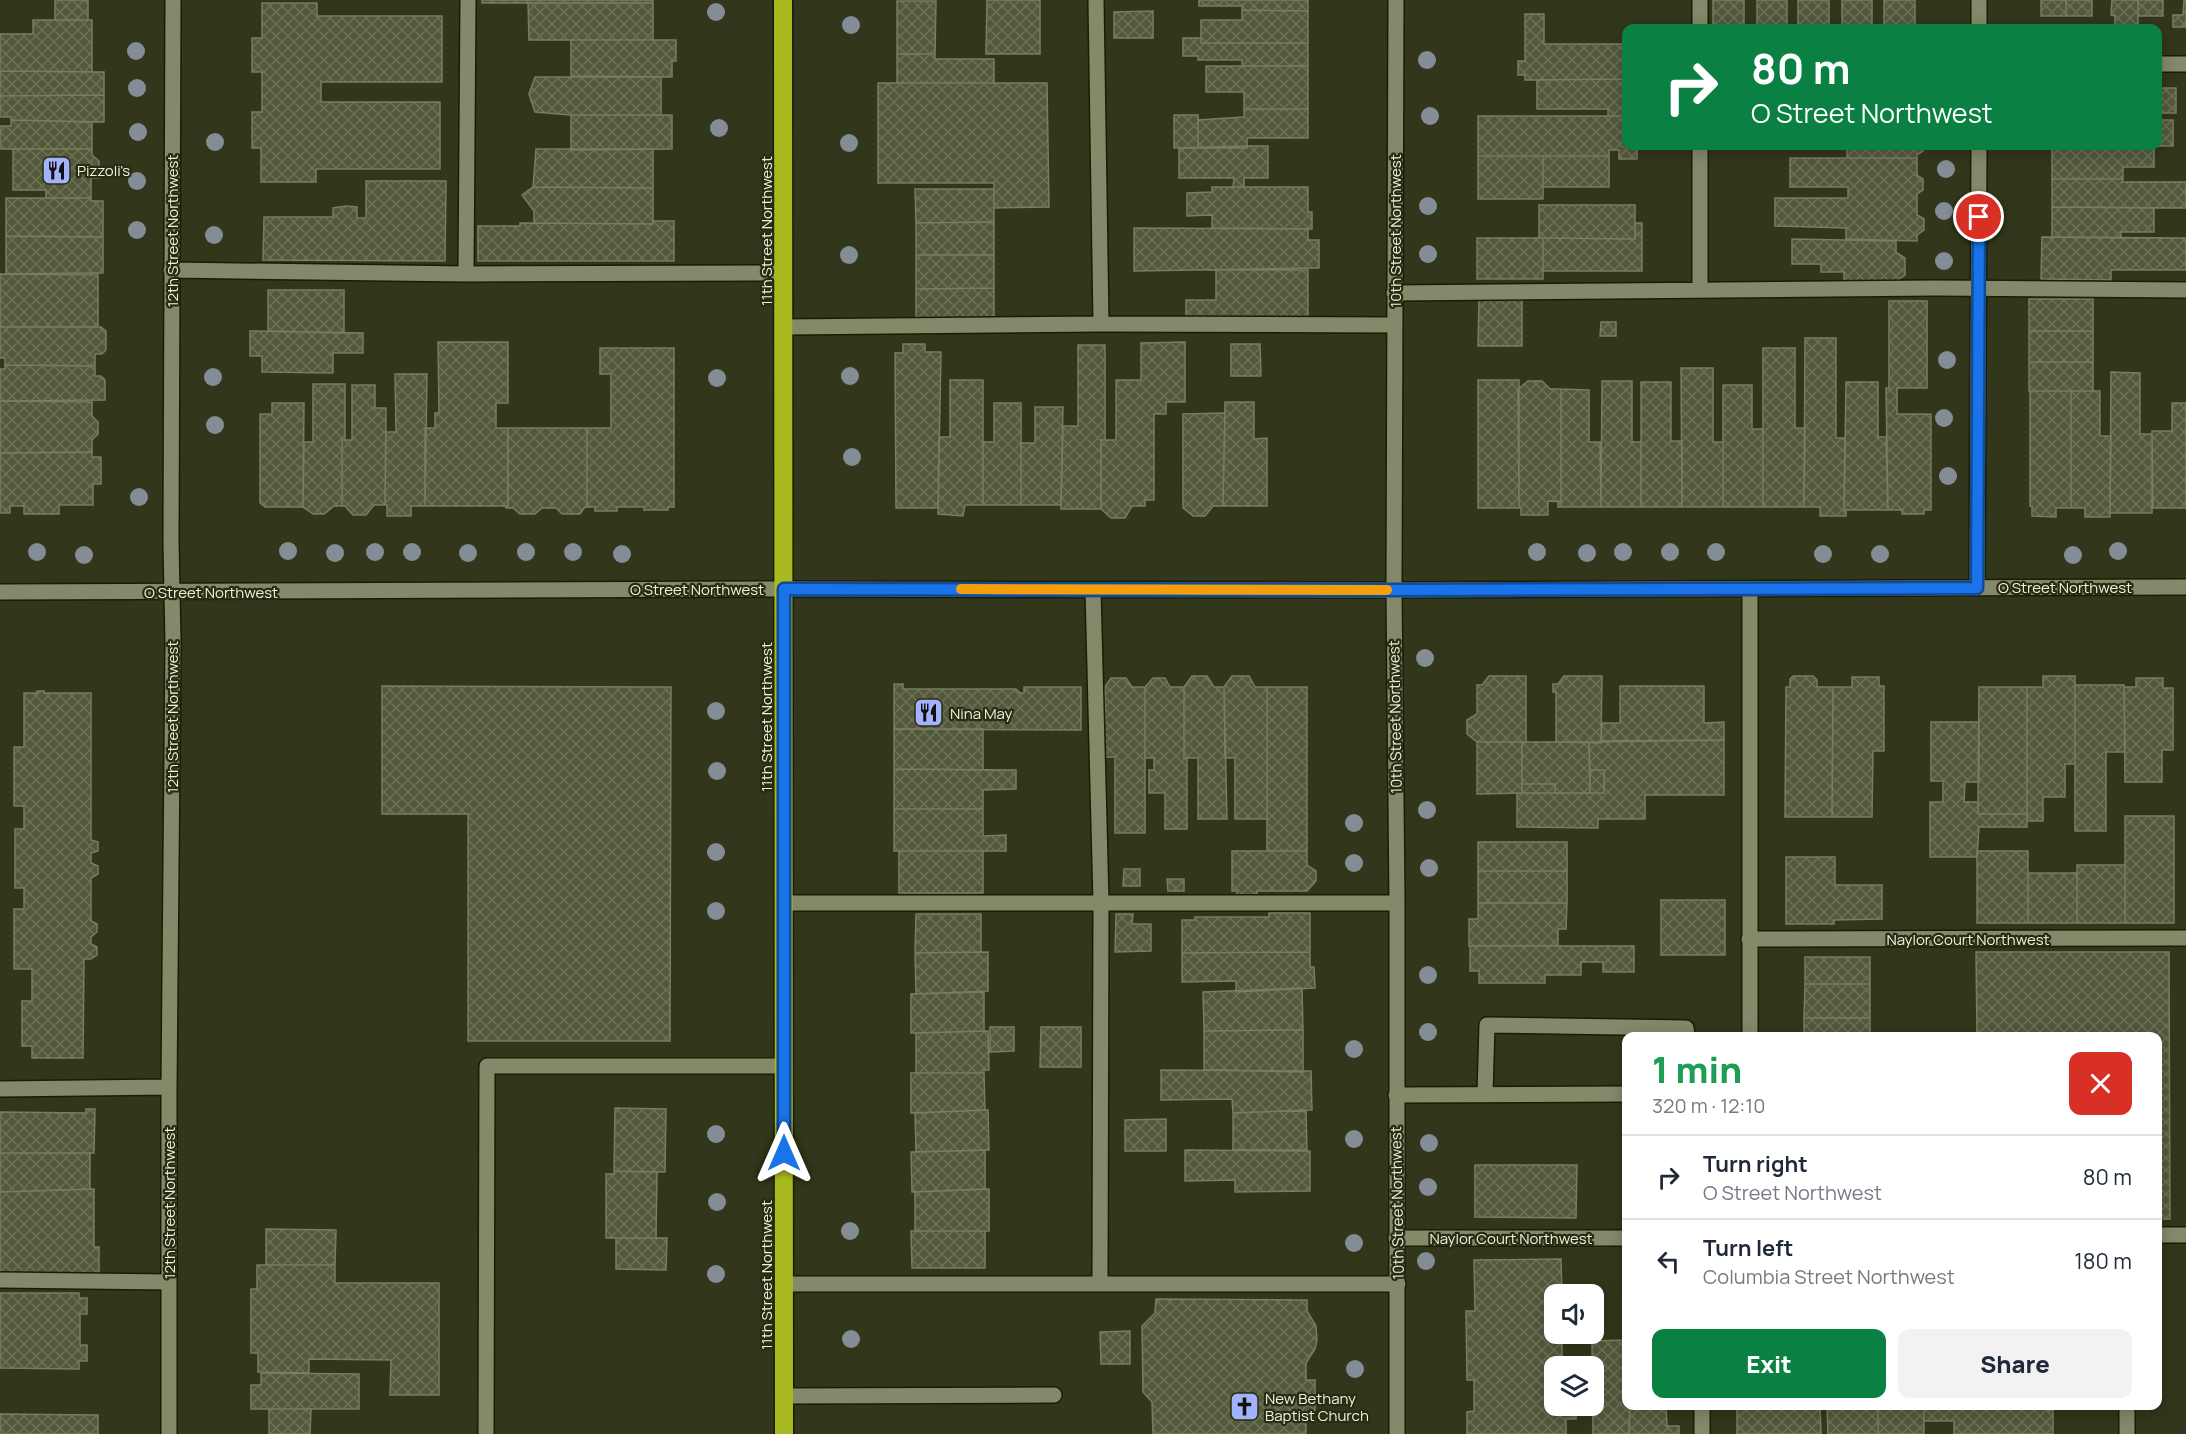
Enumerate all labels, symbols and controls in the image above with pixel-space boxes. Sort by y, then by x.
text: 80 m [1751,39,1851,97]
icon: right [1652,48,1730,126]
text: O Street Northwest [1751,94,1993,131]
restaurant icon: Pizzoli's [40,154,72,186]
street label: 10th Street Northwest [1385,154,1406,308]
street label: 12th Street Northwest [162,155,183,307]
street label: 11th Street Northwest [756,156,777,306]
place label: Pizzoli's [77,160,130,181]
pin [1953,191,2004,242]
icon: arrive [1962,200,1995,233]
street label: O Street Northwest [1998,577,2132,598]
street label: O Street Northwest [630,579,764,600]
street label: O Street Northwest [144,582,278,603]
street label: 10th Street Northwest [1383,640,1407,794]
street label: 12th Street Northwest [162,641,183,793]
street label: 11th Street Northwest [756,642,777,792]
restaurant icon: Nina May [913,697,945,729]
place label: Nina May [950,703,1013,724]
street label: Naylor Court Northwest [1886,929,2050,950]
text: 1 min [1652,1045,1742,1094]
button: close [2069,1052,2132,1115]
text: 320 m · 12:10 [1652,1092,1765,1119]
position arrow [752,1121,816,1185]
street label: 10th Street Northwest [1385,1126,1409,1280]
street label: 12th Street Northwest [159,1127,180,1279]
text: Turn right [1703,1149,1808,1179]
icon: right [1652,1161,1685,1194]
text: 80 m [2083,1162,2132,1192]
text: O Street Northwest [1703,1179,1882,1206]
street label: 11th Street Northwest [756,1200,777,1350]
street label: Naylor Court Northwest [1429,1228,1593,1249]
text: Turn left [1703,1233,1793,1263]
icon: left [1652,1245,1685,1278]
text: 180 m [2074,1246,2132,1276]
text: Columbia Street Northwest [1703,1263,1955,1290]
map controls [1544,1284,1604,1416]
button: sound [1544,1284,1604,1344]
button: Exit [1652,1329,1886,1398]
button: Share [1898,1329,2132,1398]
button: layers [1544,1356,1604,1416]
place label: New Bethany Baptist Church [1265,1388,1369,1426]
church icon: New Bethany Baptist Church [1228,1391,1260,1423]

